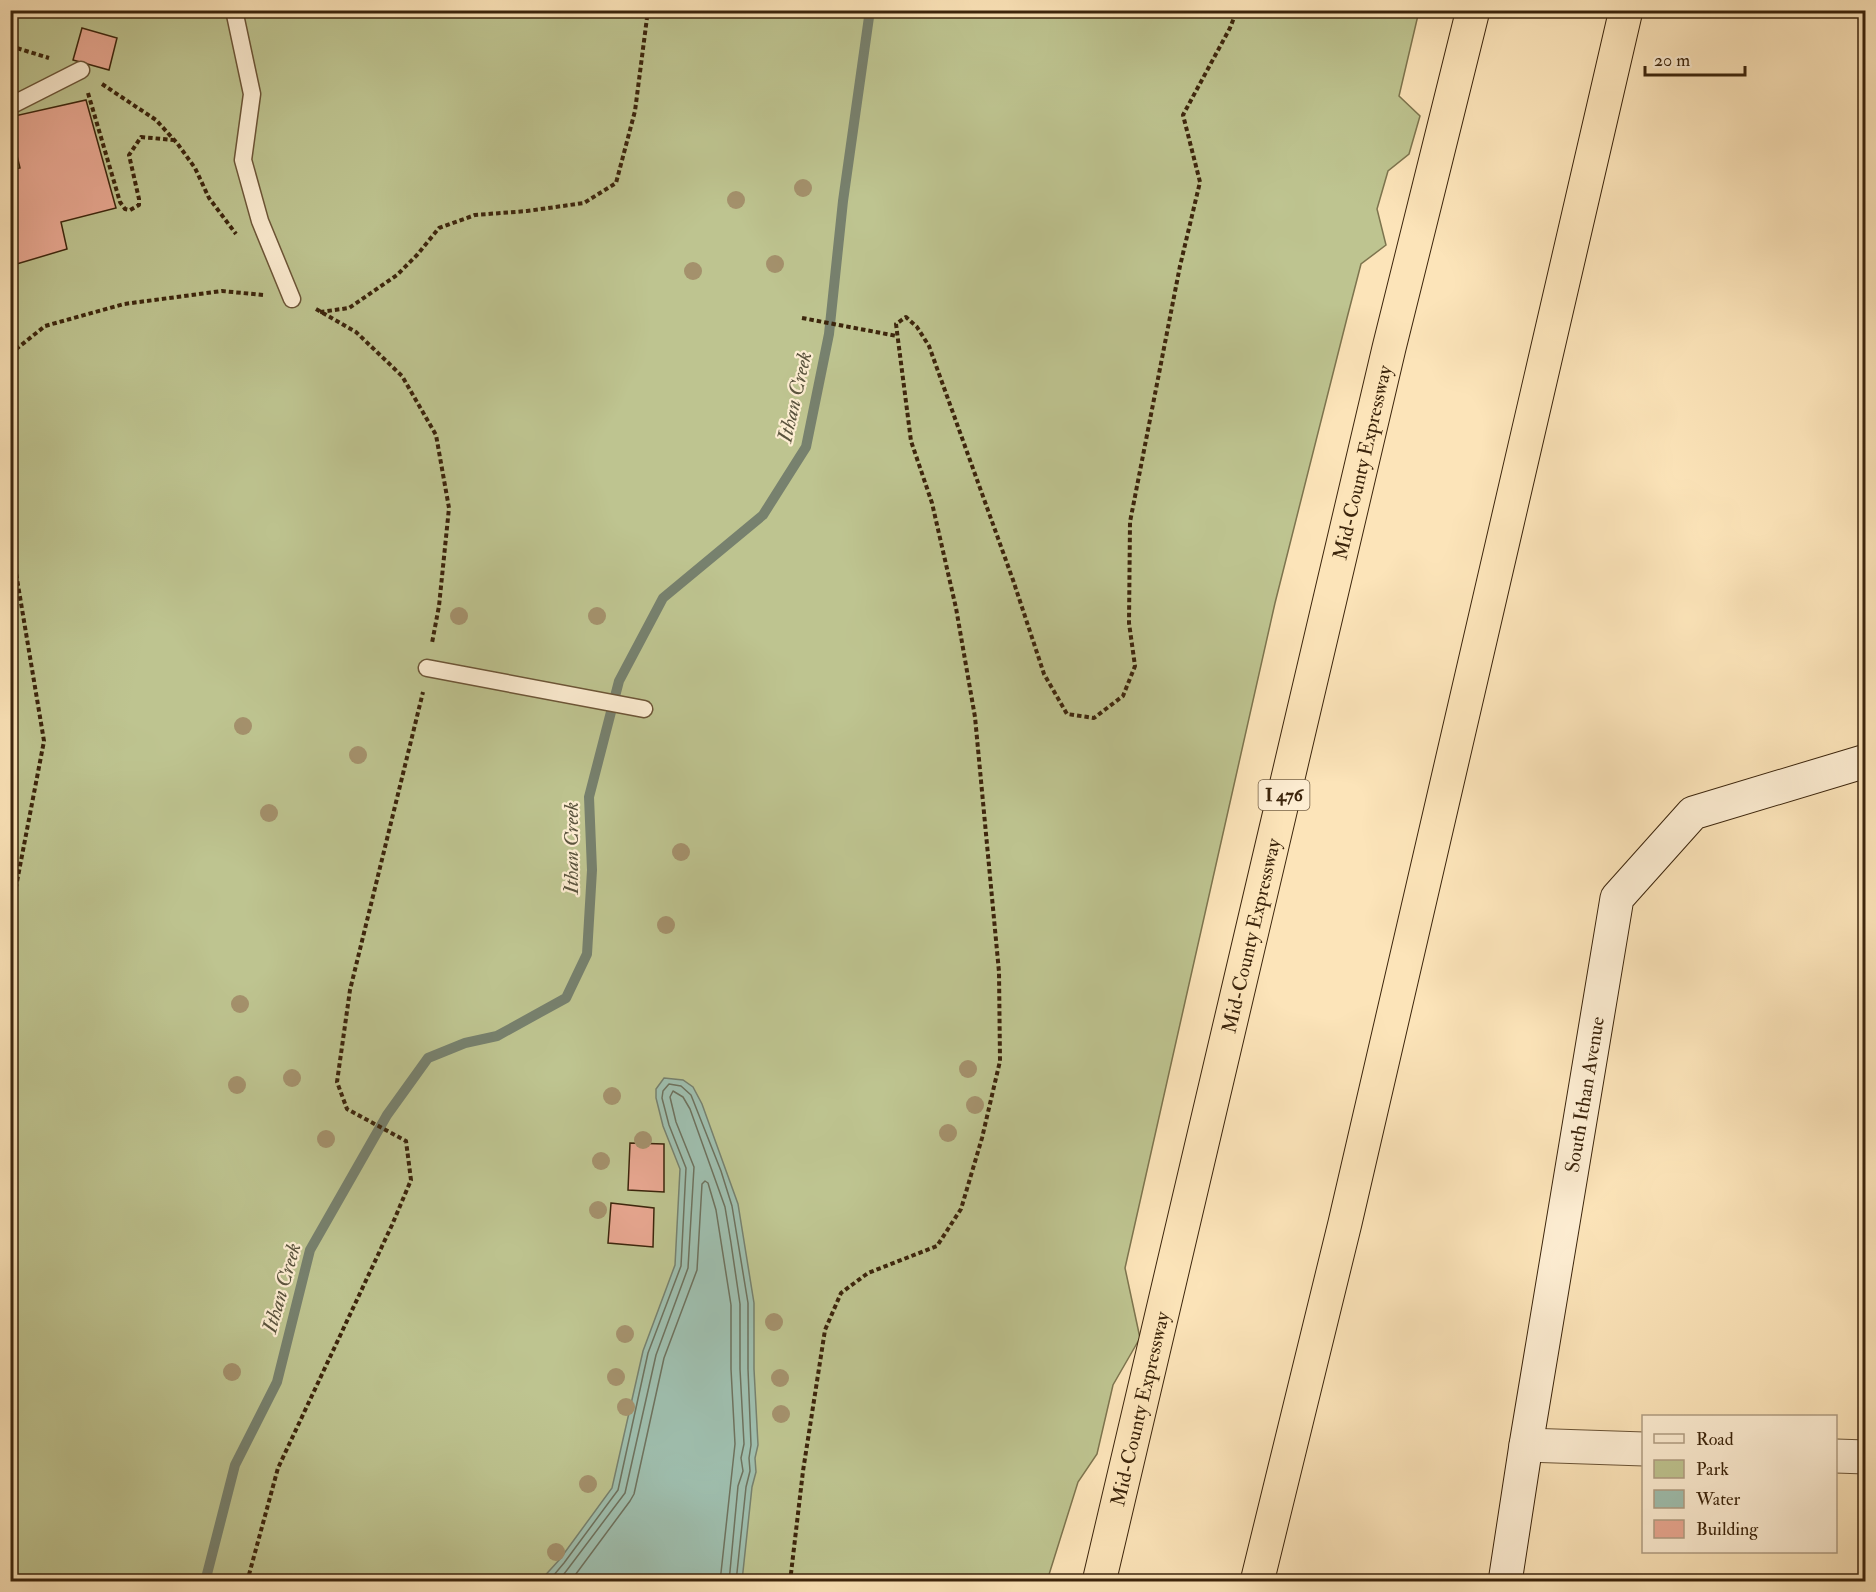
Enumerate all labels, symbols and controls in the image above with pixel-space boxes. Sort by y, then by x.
scale bar [1645,39,1746,77]
text: 20 m [1654,49,1690,72]
water label: Ithan Creek [771,349,819,446]
street label: Mid-County Expressway [1327,361,1397,562]
road number: I 476 [1258,780,1310,810]
water label: Ithan Creek [558,802,585,895]
street label: Mid-County Expressway [1216,835,1286,1035]
street label: South Ithan Avenue [1559,1015,1610,1174]
water label: Ithan Creek [256,1240,308,1337]
street label: Mid-County Expressway [1105,1308,1175,1509]
legend [1642,1415,1837,1553]
text: Road [1696,1428,1734,1451]
text: Park [1696,1458,1729,1481]
text: Water [1695,1488,1740,1511]
text: Building [1696,1518,1759,1541]

